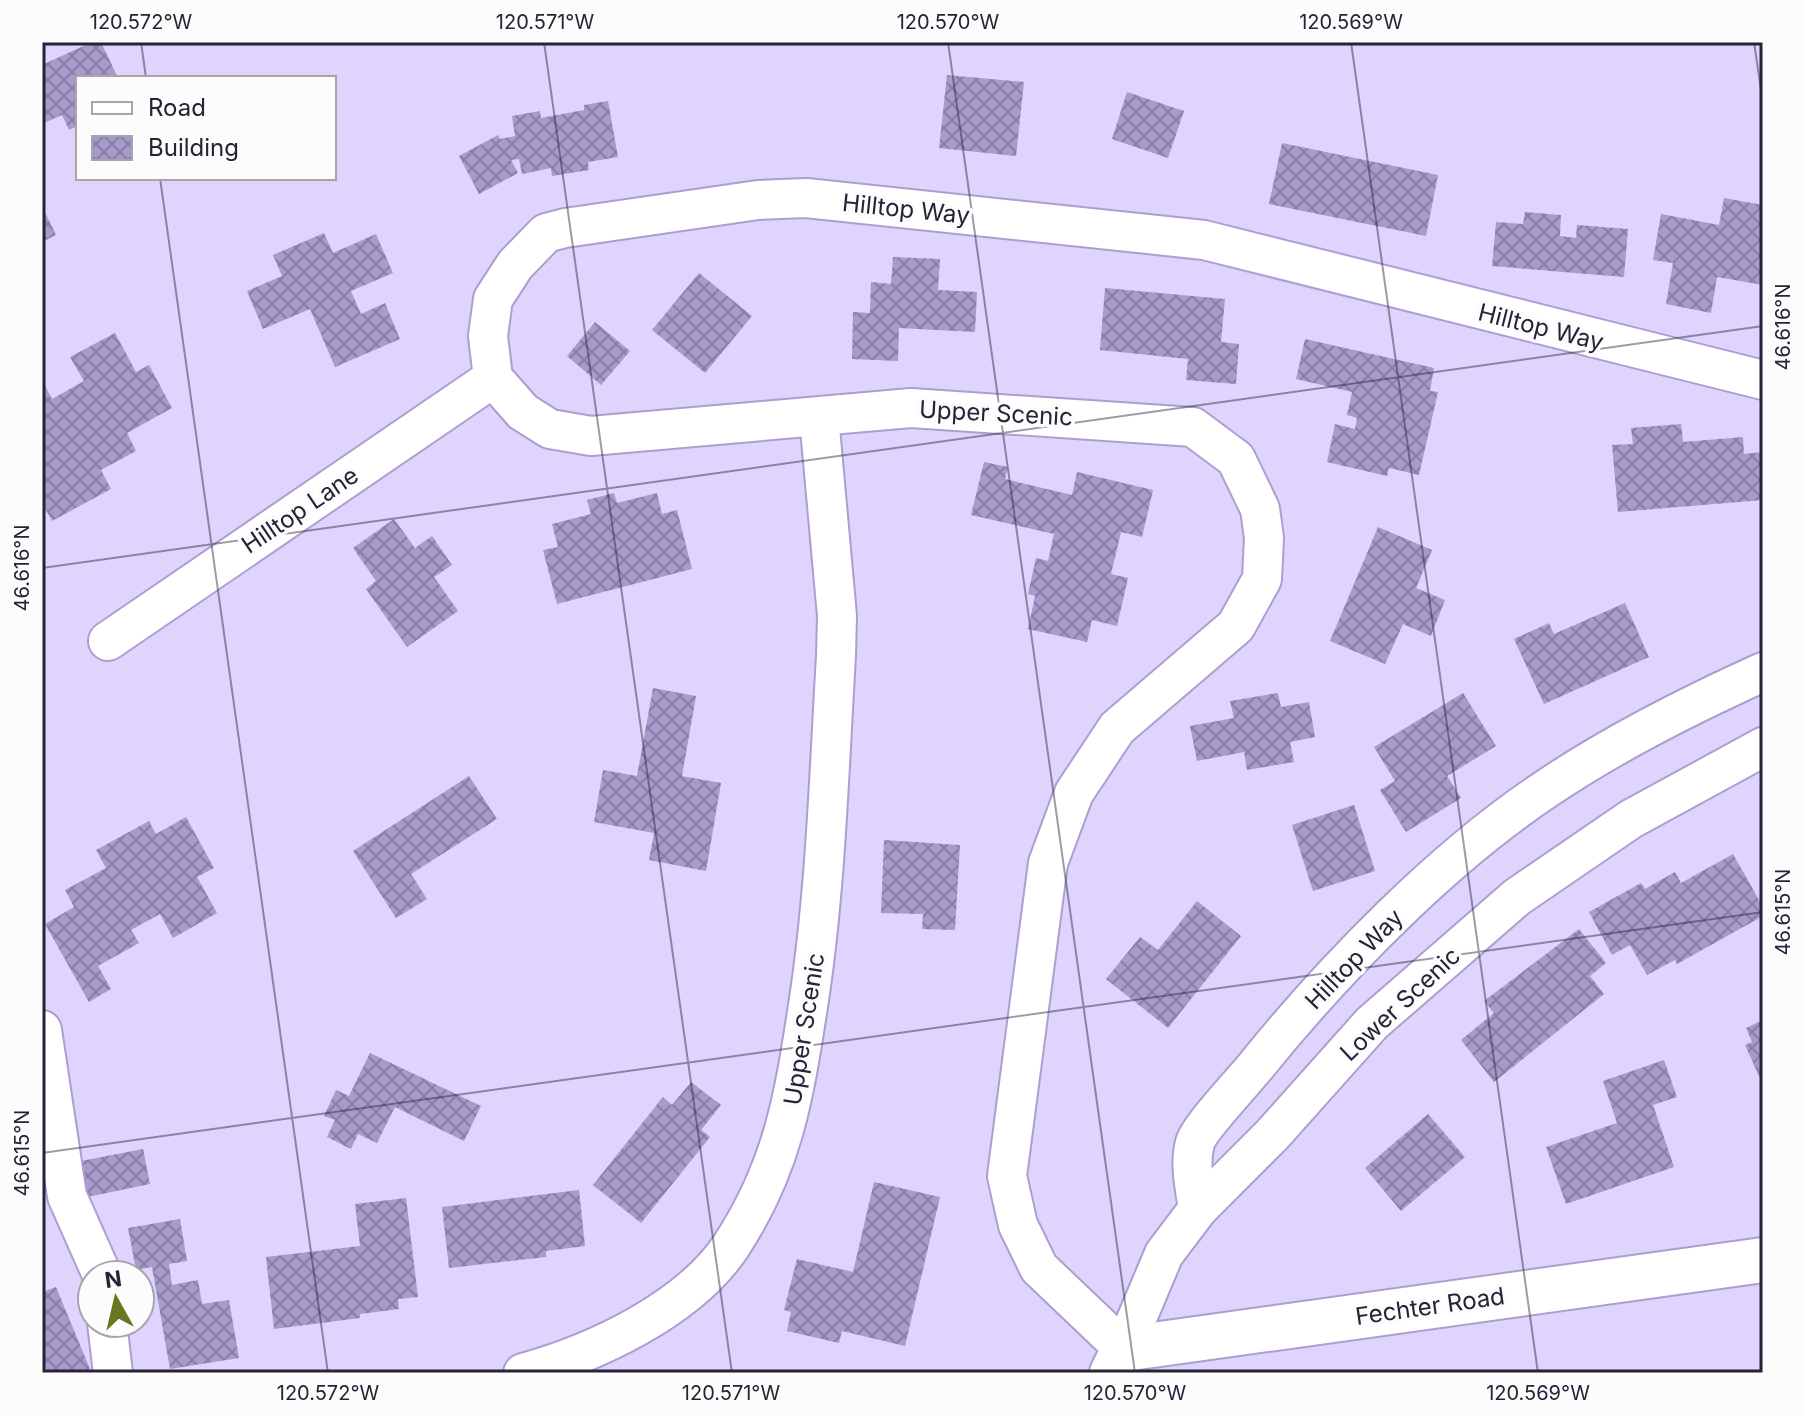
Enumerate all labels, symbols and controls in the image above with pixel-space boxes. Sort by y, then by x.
text: 120.572°W [90,10,192,34]
text: 120.571°W [496,10,594,34]
text: 120.570°W [897,10,1000,34]
text: 120.569°W [1299,10,1403,34]
legend [76,76,336,180]
text: Road [148,93,206,122]
text: Building [148,133,239,162]
street label: Hilltop Way [841,188,971,230]
text: 46.616°N [1771,283,1795,371]
street label: Hilltop Way [1475,297,1607,357]
street label: Upper Scenic [918,394,1074,432]
street label: Hilltop Lane [236,460,364,560]
text: 46.616°N [10,524,34,612]
text: 46.615°N [1771,869,1795,955]
street label: Hilltop Way [1299,903,1409,1015]
street label: Lower Scenic [1334,941,1466,1067]
street label: Upper Scenic [778,951,830,1107]
text: 46.615°N [10,1110,34,1196]
north arrow [76,1259,156,1339]
text: N [103,1265,123,1293]
street label: Fechter Road [1354,1281,1506,1331]
text: 120.572°W [277,1381,379,1405]
text: 120.571°W [682,1381,780,1405]
text: 120.570°W [1084,1381,1187,1405]
text: 120.569°W [1486,1381,1590,1405]

